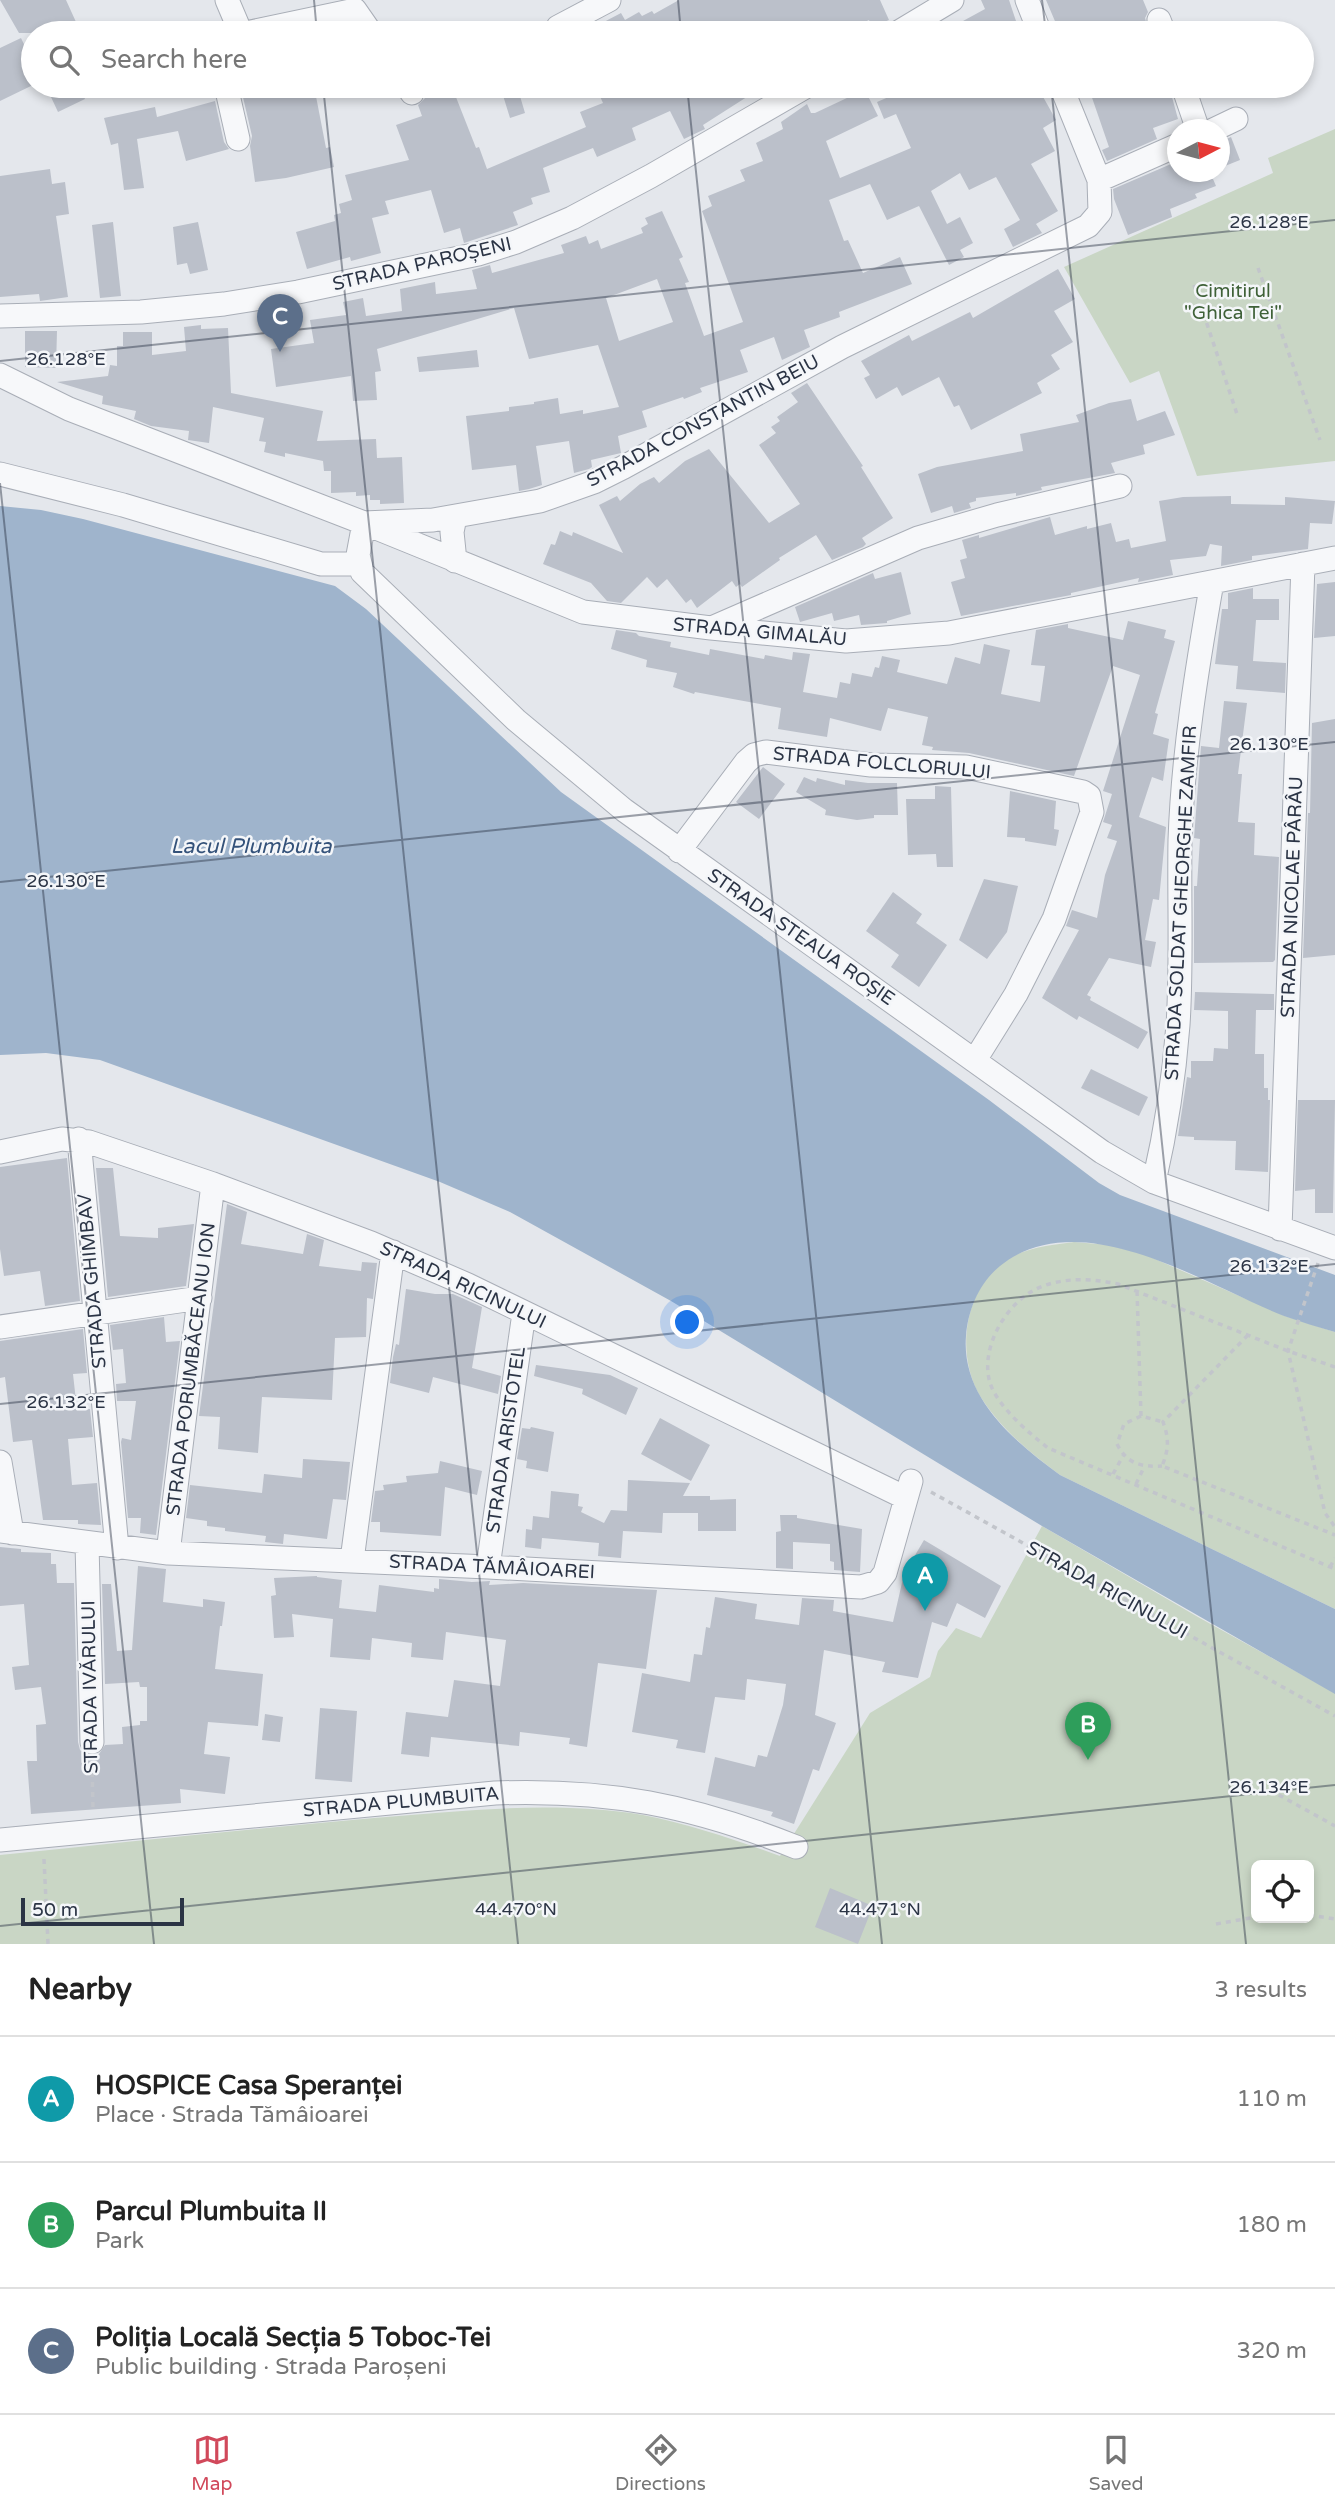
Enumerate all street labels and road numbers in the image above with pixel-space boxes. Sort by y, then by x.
street label: STRADA PAROȘENI [330,233,514,295]
street label: STRADA CONSTANTIN BEIU [583,350,823,492]
street label: STRADA GIMALĂU [672,613,848,651]
street label: STRADA SOLDAT GHEORGHE ZAMFIR [1161,725,1201,1081]
street label: STRADA FOLCLORULUI [772,743,992,783]
street label: STRADA NICOLAE PÂRÂU [1277,776,1307,1018]
street label: STRADA STEAUA ROȘIE [703,864,899,1010]
street label: STRADA GHIMBAV [73,1193,111,1369]
street label: STRADA PORUMBĂCEANU ION [162,1221,220,1517]
street label: STRADA RICINULUI [376,1237,550,1333]
street label: STRADA ARISTOTEL [482,1345,530,1535]
street label: STRADA RICINULUI [1023,1537,1191,1643]
street label: STRADA TĂMÂIOAREI [388,1551,596,1583]
street label: STRADA IVĂRULUI [77,1600,103,1774]
street label: STRADA PLUMBUITA [302,1782,500,1822]

